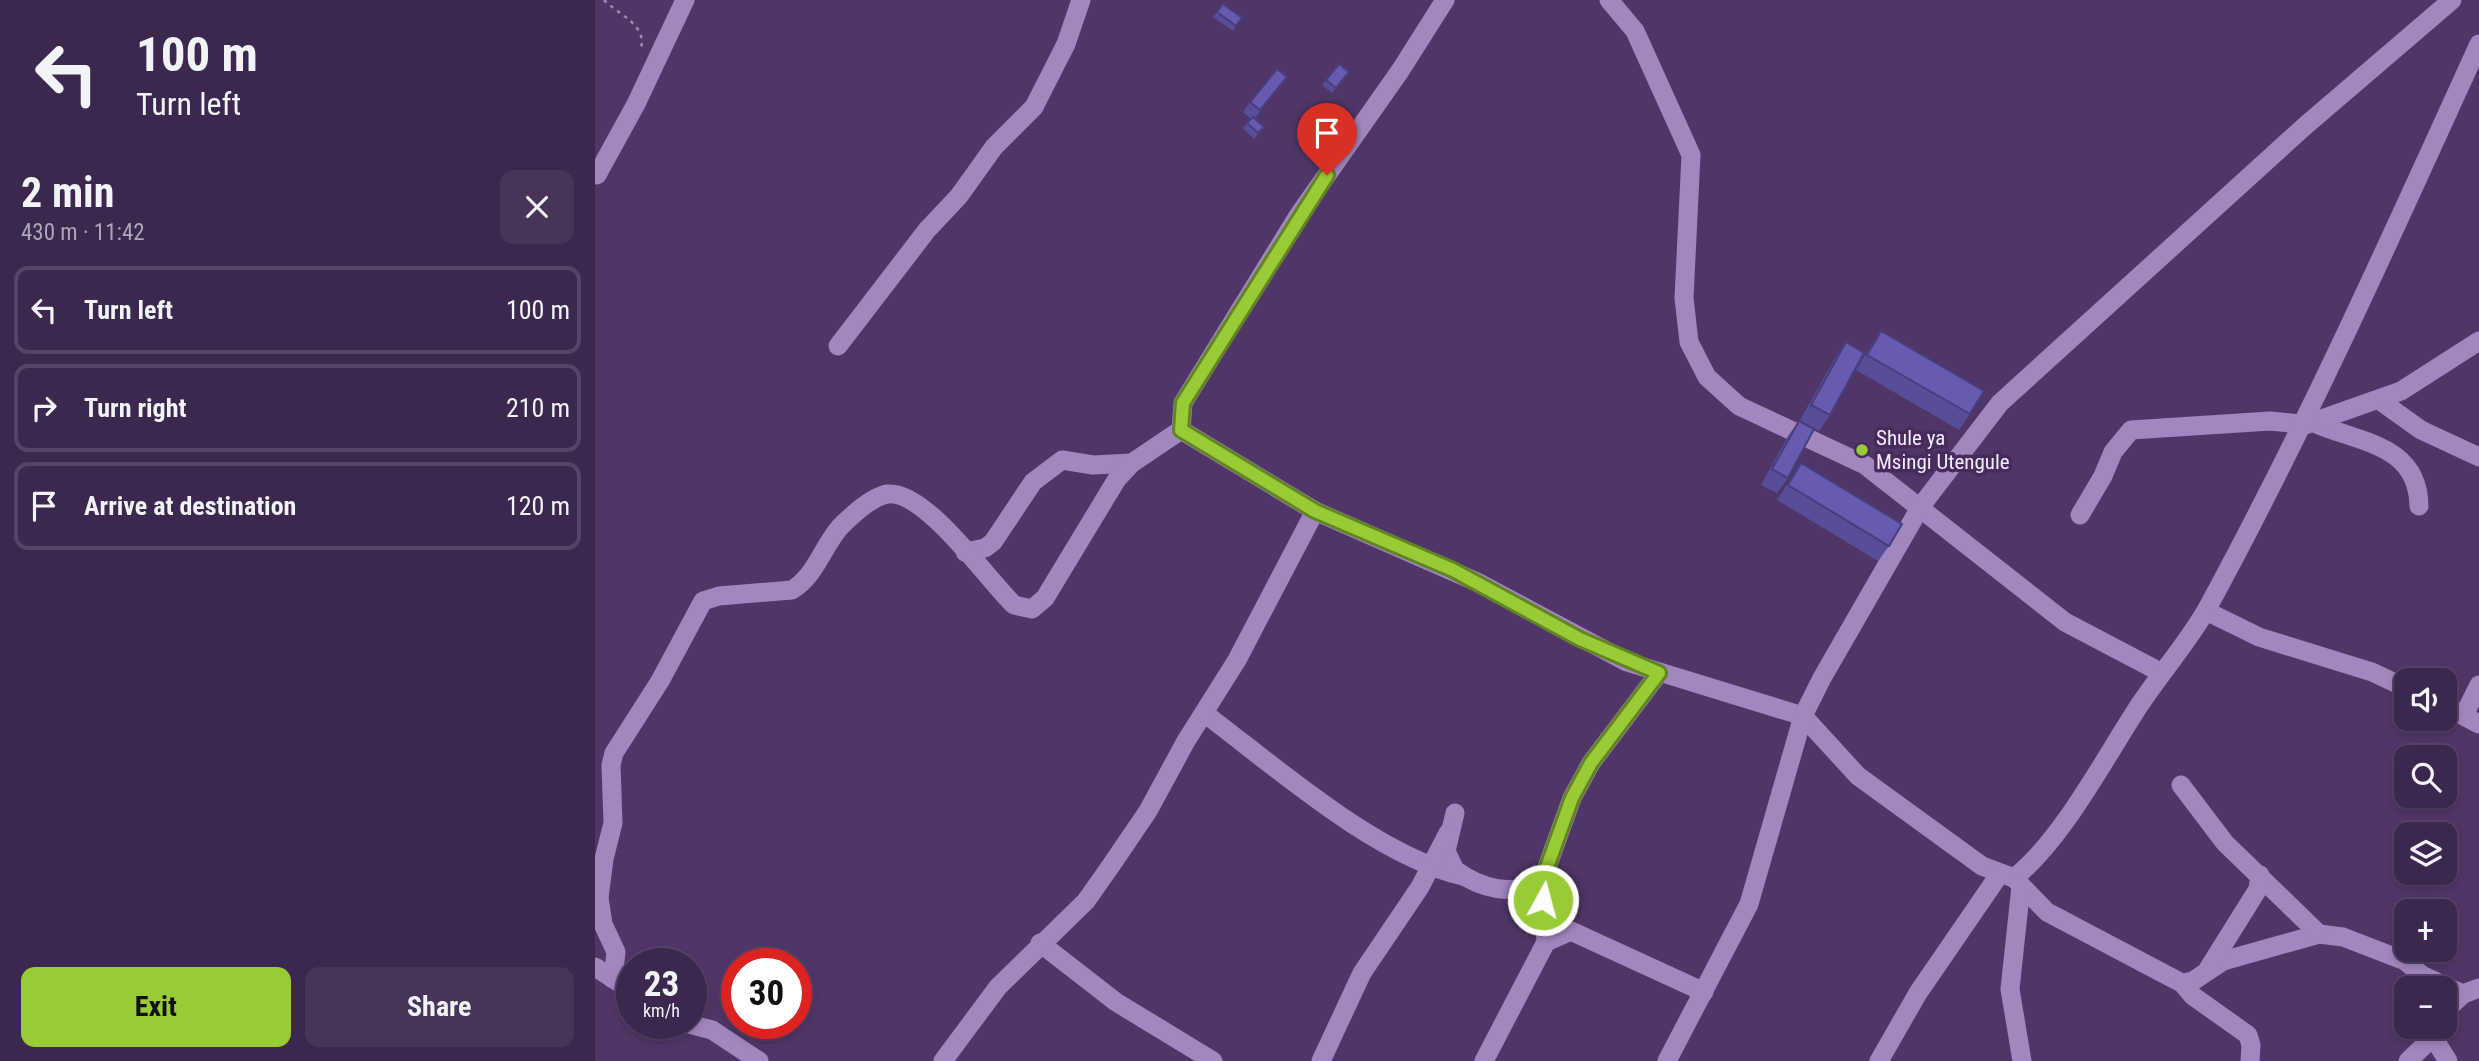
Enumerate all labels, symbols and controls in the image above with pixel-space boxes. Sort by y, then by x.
text: 100 m [136,26,258,83]
icon: left [21,28,112,119]
text: Turn left [136,85,241,123]
pin [1297,103,1357,175]
icon: arrive [1308,114,1346,152]
text: 2 min [21,168,114,217]
button: close [500,170,574,244]
text: 430 m · 11:42 [21,219,145,246]
icon: left [25,291,63,329]
text: Turn left [84,295,173,325]
text: 100 m [506,295,570,325]
icon: right [25,389,63,427]
text: Turn right [84,393,186,423]
text: 210 m [506,393,570,423]
place label: Shule ya Msingi Utengule [1876,426,2010,474]
marker: Shule ya Msingi Utengule [1854,442,1870,458]
icon: arrive [25,487,63,525]
text: Arrive at destination [84,491,296,521]
text: 120 m [506,491,570,521]
map controls [2394,668,2457,1039]
button: sound [2394,668,2457,731]
button: search [2394,745,2457,808]
button: layers [2394,822,2457,885]
position arrow [1506,863,1580,937]
button: + [2394,899,2457,962]
speed limit sign: 30 [721,948,812,1039]
text: 23 [644,964,679,1005]
button: Exit [21,967,291,1047]
button: Share [305,967,574,1047]
button: − [2394,976,2457,1039]
text: km/h [643,1000,680,1021]

